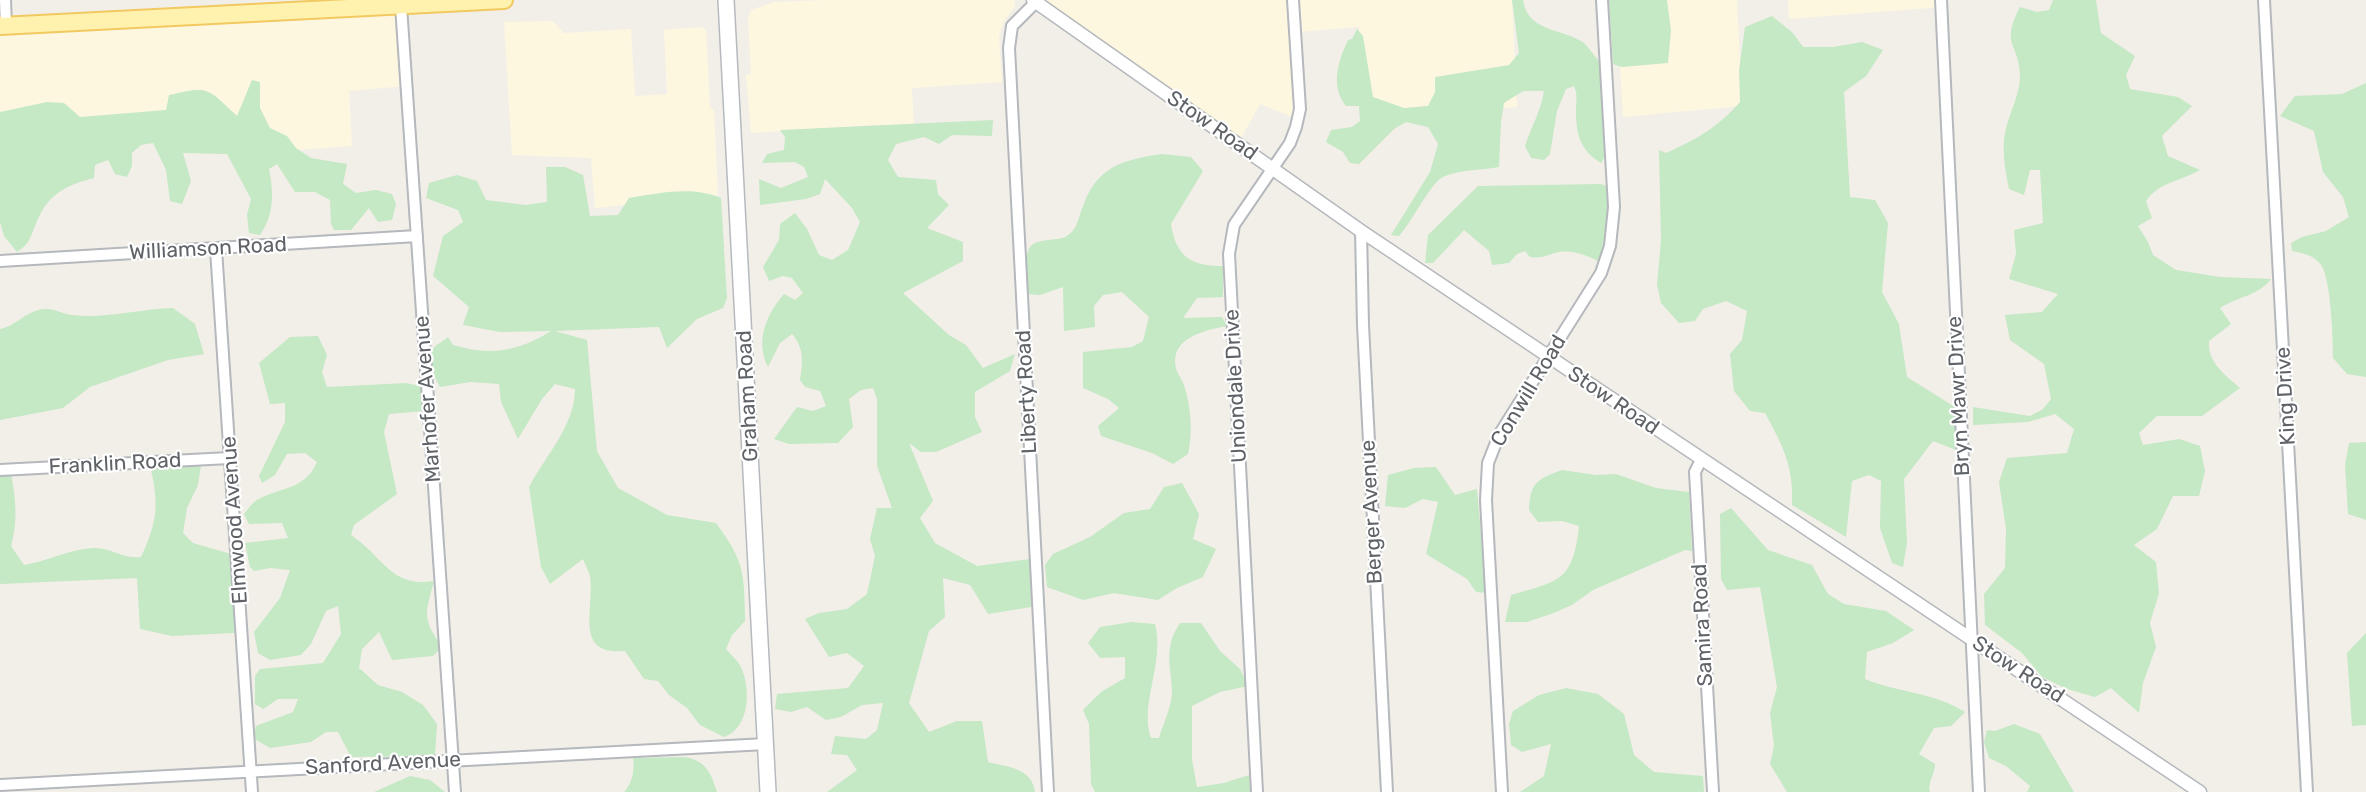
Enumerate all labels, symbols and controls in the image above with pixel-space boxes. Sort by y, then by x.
street label: Stow Road [1162,86,1262,166]
street label: Williamson Road [129,232,287,266]
street label: Uniondale Drive [1219,308,1253,464]
street label: Marhofer Avenue [410,315,446,483]
street label: Bryn Mawr Drive [1942,315,1976,477]
street label: Liberty Road [1011,329,1043,455]
street label: Graham Road [732,330,764,462]
street label: Conwill Road [1486,331,1572,451]
street label: King Drive [2271,346,2301,446]
street label: Stow Road [1563,361,1663,441]
street label: Elmwood Avenue [217,435,253,605]
street label: Berger Avenue [1356,439,1388,585]
street label: Franklin Road [48,448,182,480]
street label: Samira Road [1687,563,1719,687]
street label: Stow Road [1967,631,2069,709]
street label: Sanford Avenue [304,747,462,781]

